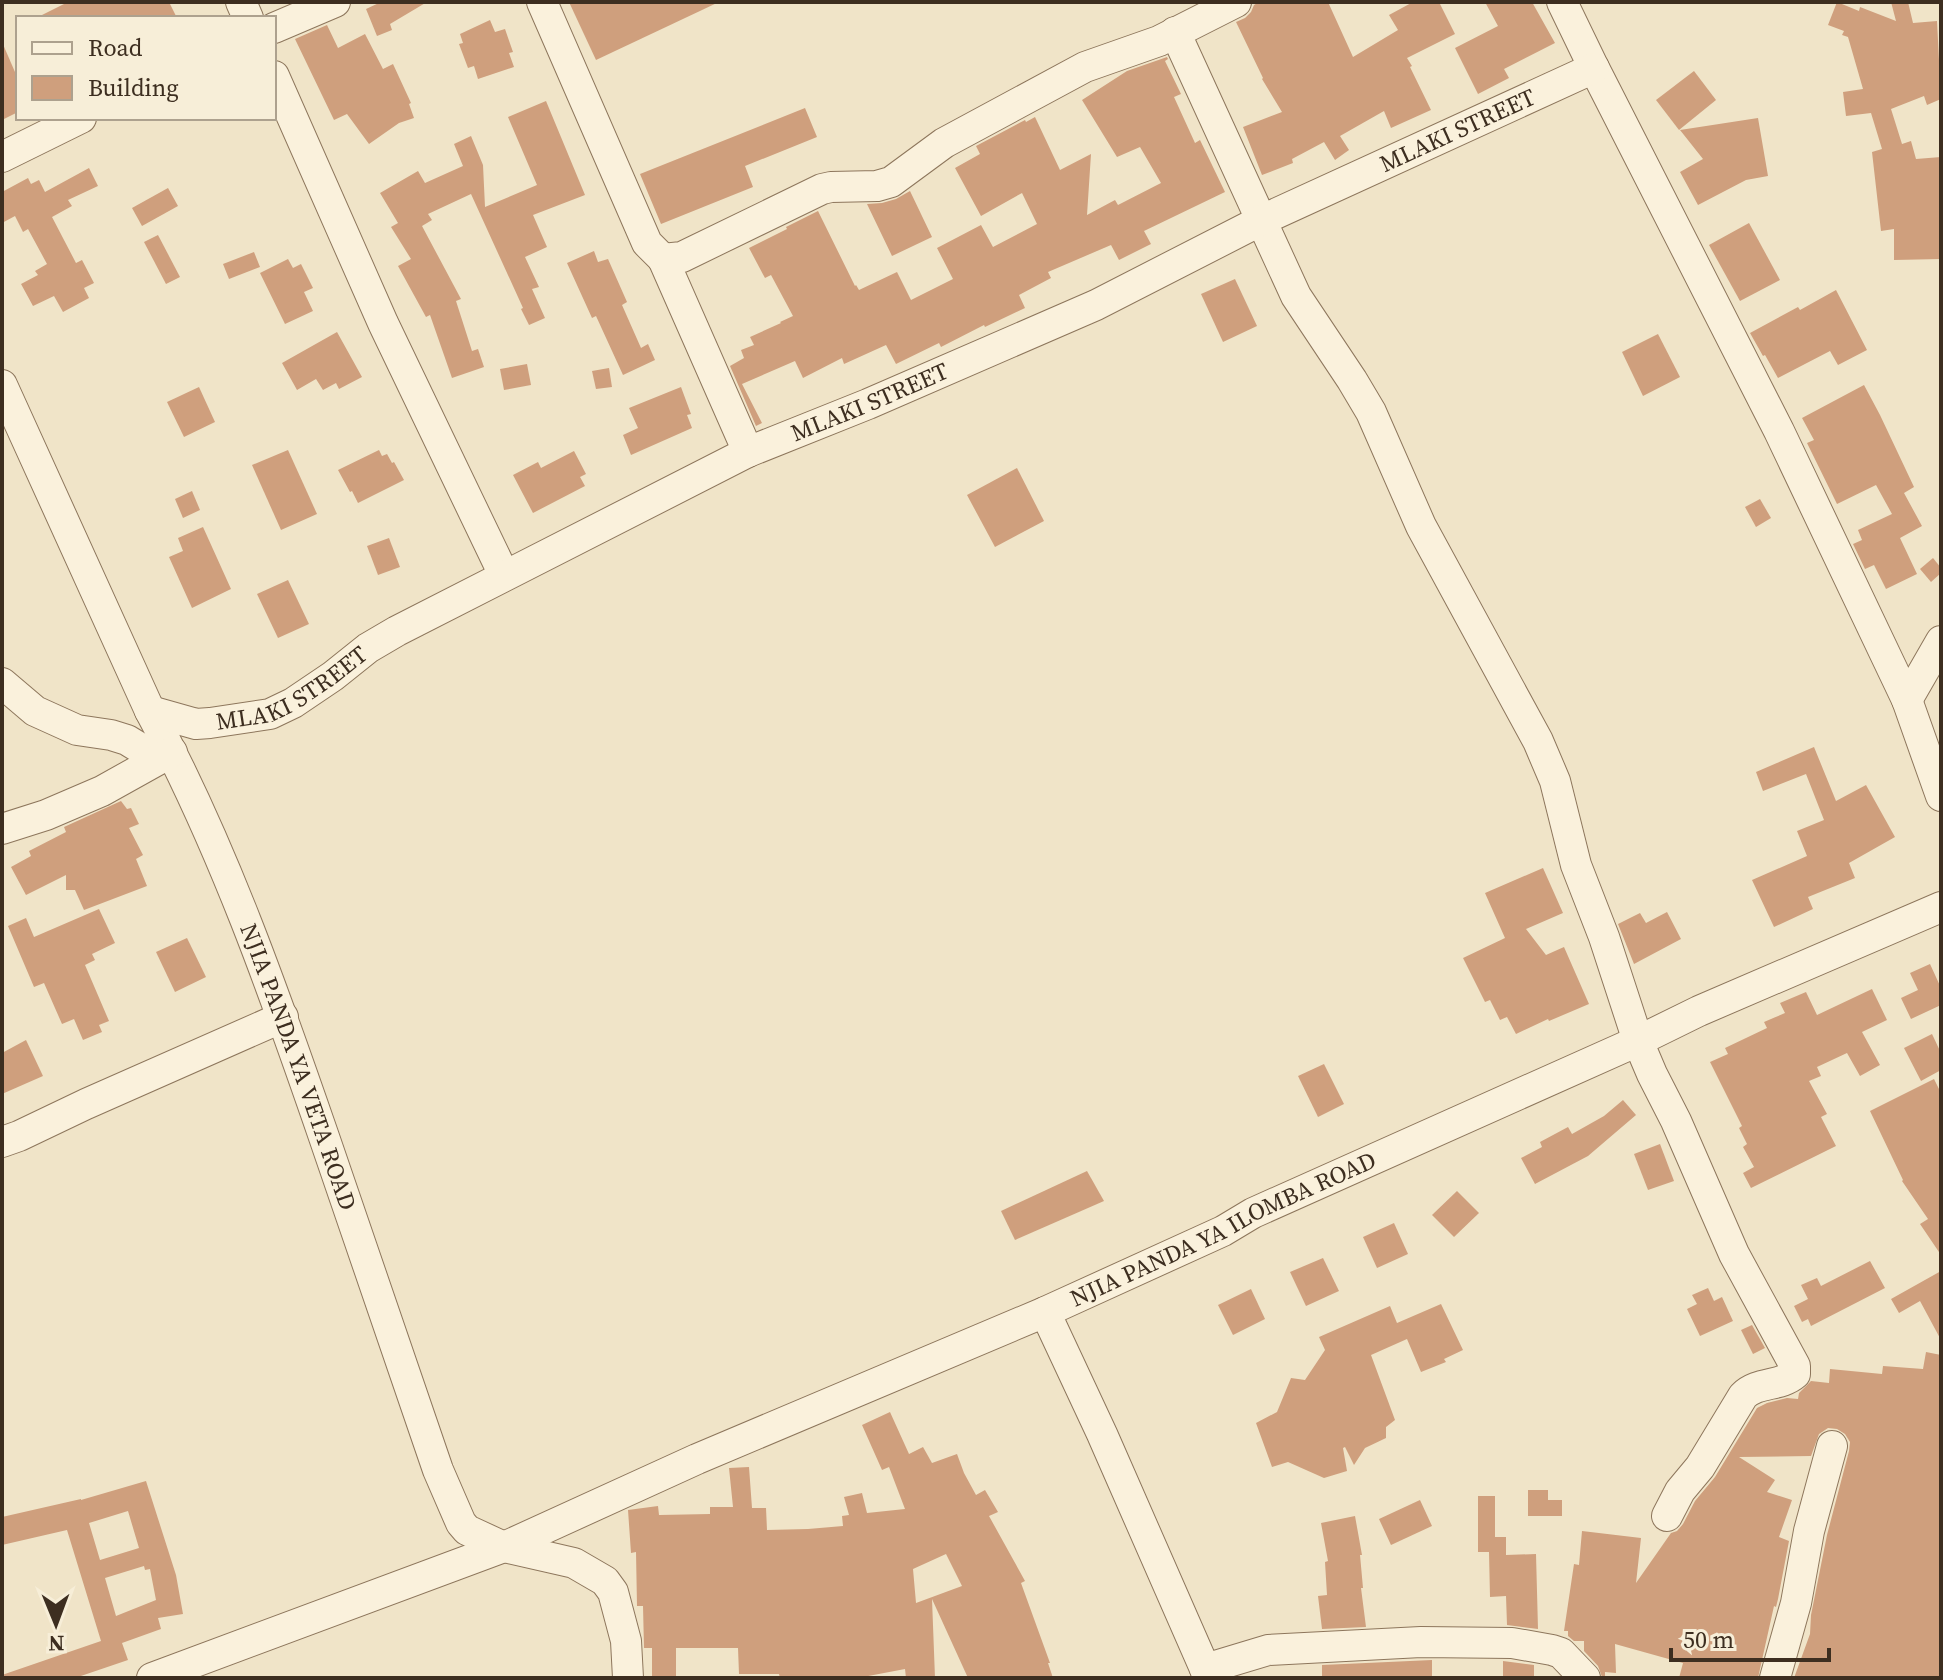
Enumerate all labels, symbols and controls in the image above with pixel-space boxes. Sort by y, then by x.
legend [16,16,276,120]
text: Road [88,31,143,64]
text: Building [88,71,179,104]
street label: MLAKI STREET [1374,80,1541,180]
street label: MLAKI STREET [786,354,954,449]
street label: MLAKI STREET [214,638,374,738]
street label: NJIA PANDA YA VETA ROAD [232,919,365,1214]
street label: NJIA PANDA YA ILOMBA ROAD [1065,1143,1381,1314]
north arrow [16,1584,96,1664]
scale bar [1671,1612,1829,1662]
text: 50 m [1683,1623,1734,1656]
text: N [48,1629,65,1659]

